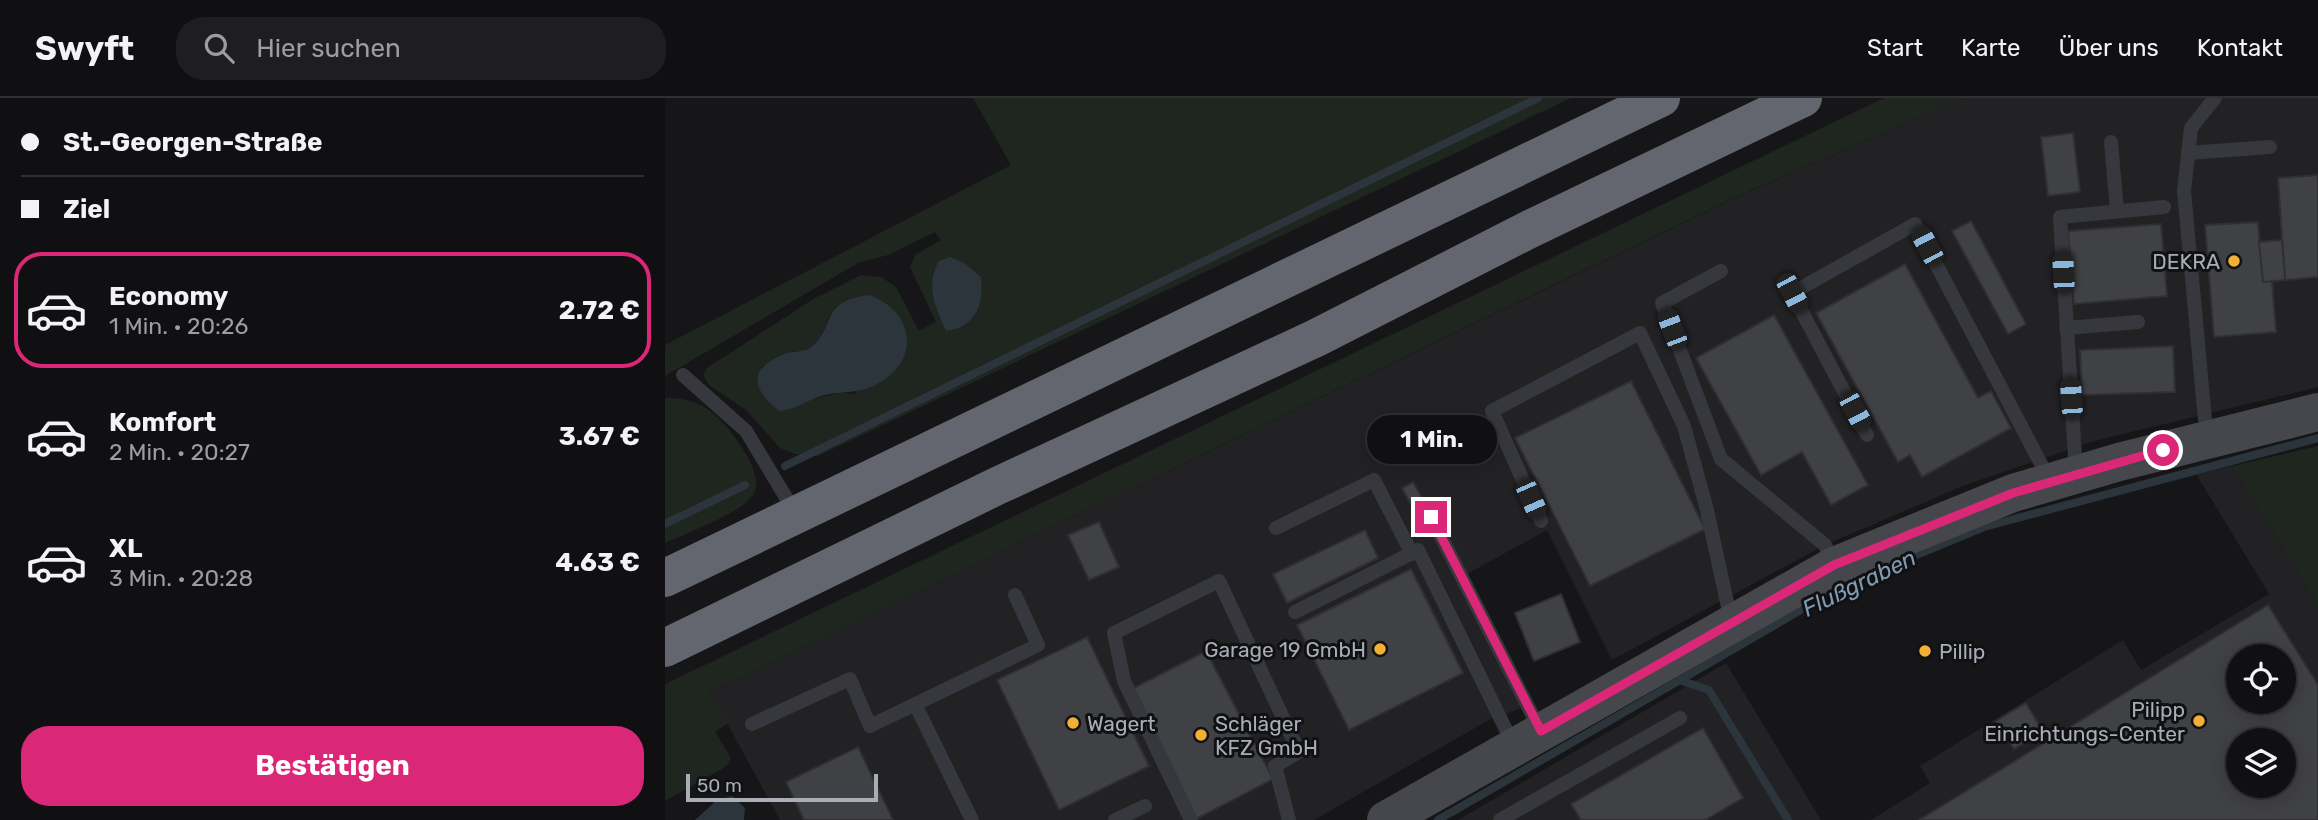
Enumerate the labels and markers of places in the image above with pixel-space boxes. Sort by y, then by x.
place label: DEKRA [2152,249,2220,274]
marker: DEKRA [2226,253,2242,269]
place label: Garage 19 GmbH [1204,637,1366,662]
place label: Pillip [1939,639,1985,664]
marker: Garage 19 GmbH [1372,641,1388,657]
marker: Pillip [1917,643,1933,659]
place label: Pilipp Einrichtungs-Center [1984,697,2185,746]
place label: Wagert [1087,711,1155,736]
place label: Schläger KFZ GmbH [1215,711,1318,760]
marker: Pilipp Einrichtungs-Center [2191,713,2207,729]
marker: Wagert [1065,715,1081,731]
marker: Schläger KFZ GmbH [1193,727,1209,743]

